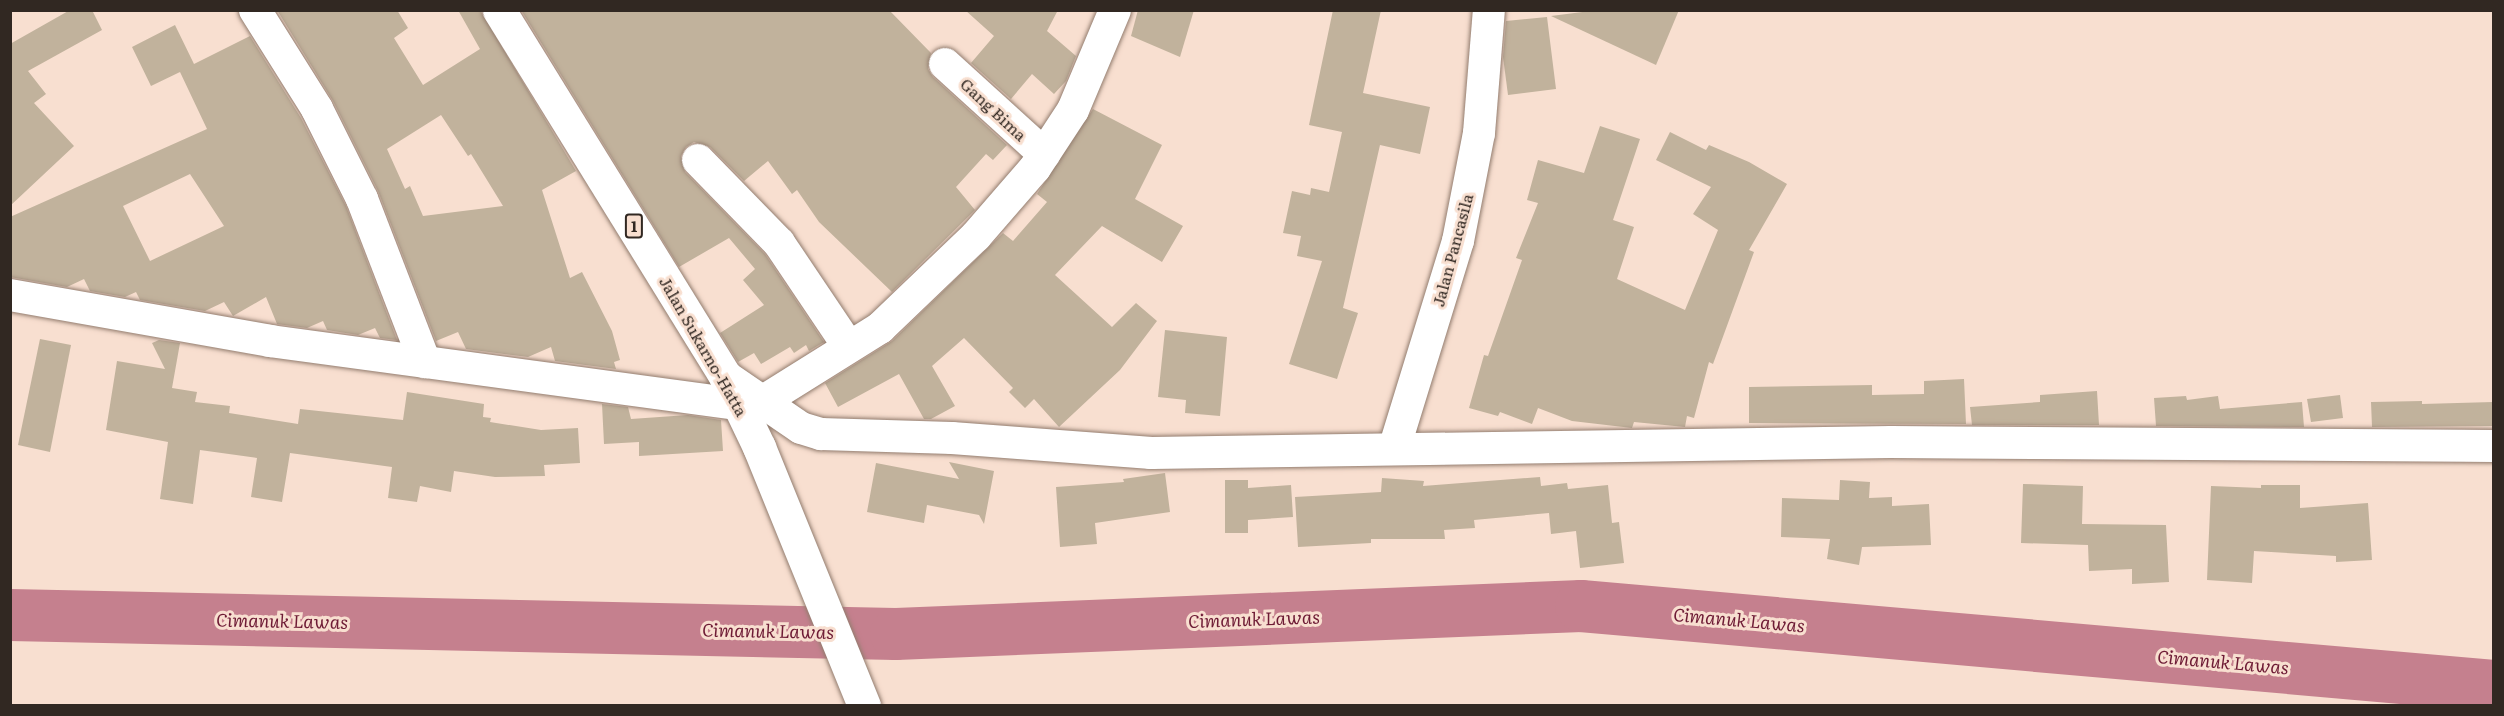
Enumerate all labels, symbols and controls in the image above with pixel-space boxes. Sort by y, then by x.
street label: Gang Bima [957,74,1031,144]
street label: Jalan Pancasila [1428,191,1476,309]
road number: 1 [624,214,644,238]
street label: Jalan Sukarno-Hatta [656,273,752,419]
water label: Cimanuk Lawas [1672,603,1806,637]
water label: Cimanuk Lawas [1188,606,1320,632]
water label: Cimanuk Lawas [216,609,348,633]
water label: Cimanuk Lawas [702,619,834,643]
water label: Cimanuk Lawas [2156,645,2290,679]

